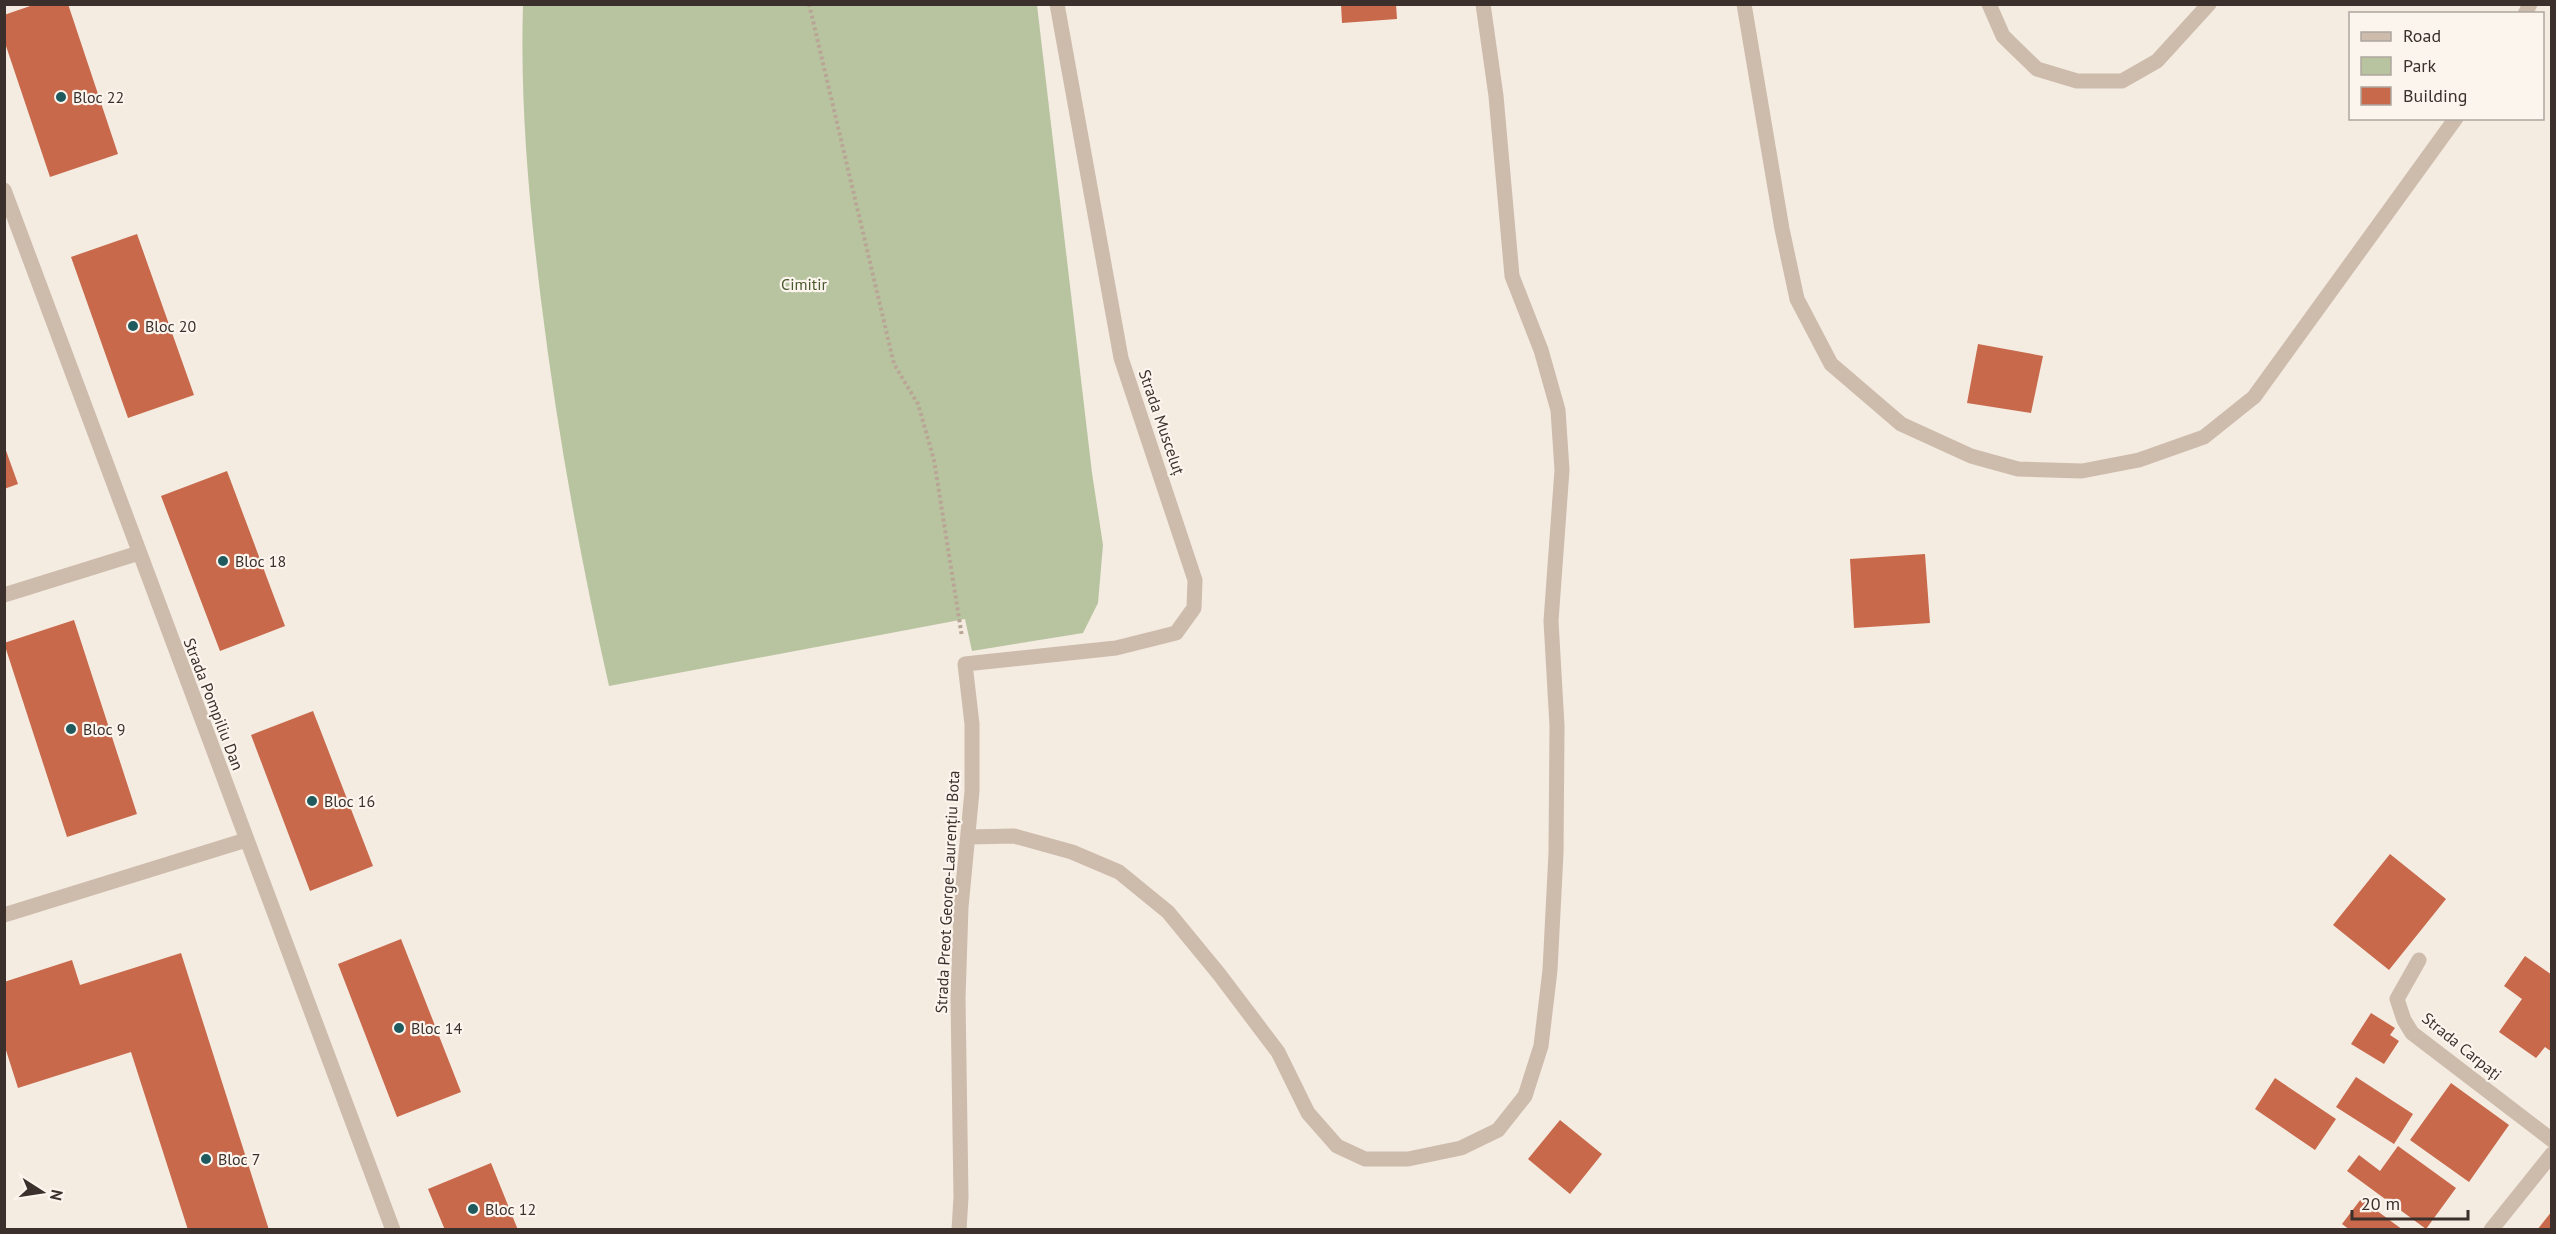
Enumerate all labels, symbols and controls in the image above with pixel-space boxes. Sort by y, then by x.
legend [2349,12,2544,120]
text: Road [2403,24,2441,47]
text: Park [2403,54,2436,77]
text: Building [2403,84,2467,107]
place label: Bloc 22 [73,87,124,107]
marker: Bloc 22 [54,90,68,104]
park label: Cimitir [781,274,827,294]
place label: Bloc 20 [145,316,196,336]
marker: Bloc 20 [126,319,140,333]
street label: Strada Musceluț [1135,367,1190,478]
place label: Bloc 18 [235,551,286,571]
marker: Bloc 18 [216,554,230,568]
street label: Strada Pompiliu Dan [180,635,248,773]
place label: Bloc 9 [83,719,125,739]
marker: Bloc 9 [64,722,78,736]
street label: Strada Preot George-Laurențiu Bota [931,770,963,1014]
place label: Bloc 16 [324,791,375,811]
marker: Bloc 16 [305,794,319,808]
street label: Strada Carpați [2418,1008,2506,1084]
place label: Bloc 14 [411,1018,462,1038]
marker: Bloc 14 [392,1021,406,1035]
place label: Bloc 7 [218,1149,260,1169]
marker: Bloc 7 [199,1152,213,1166]
north arrow [12,1162,72,1222]
scale bar [2352,1183,2468,1221]
text: N [46,1188,68,1202]
text: 20 m [2361,1192,2400,1215]
place label: Bloc 12 [485,1199,536,1219]
marker: Bloc 12 [466,1202,480,1216]

